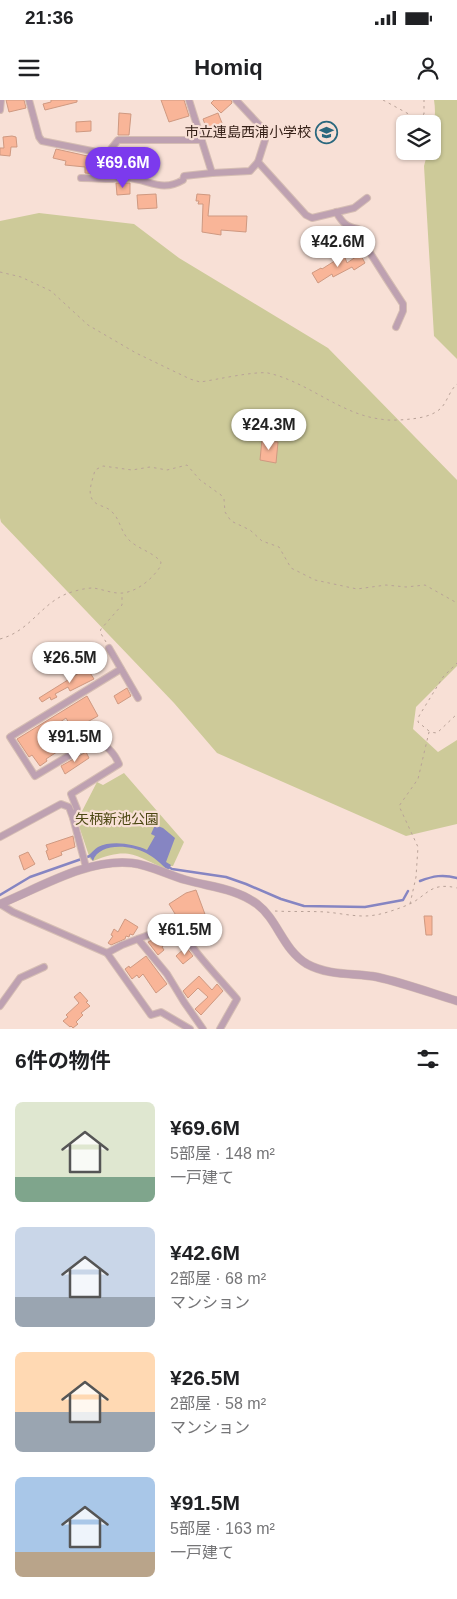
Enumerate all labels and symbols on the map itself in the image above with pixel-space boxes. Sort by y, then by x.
school or university icon: 市立連島西浦小学校 [315,120,339,144]
place label: 市立連島西浦小学校 [185,124,311,140]
pin: ¥69.6M [82,146,164,189]
pin: ¥42.6M [297,226,379,268]
pin: ¥24.3M [228,408,310,451]
pin: ¥26.5M [29,642,111,684]
pin: ¥91.5M [34,720,116,763]
park label: 矢柄新池公園 [75,811,159,827]
pin: ¥61.5M [144,914,226,956]

